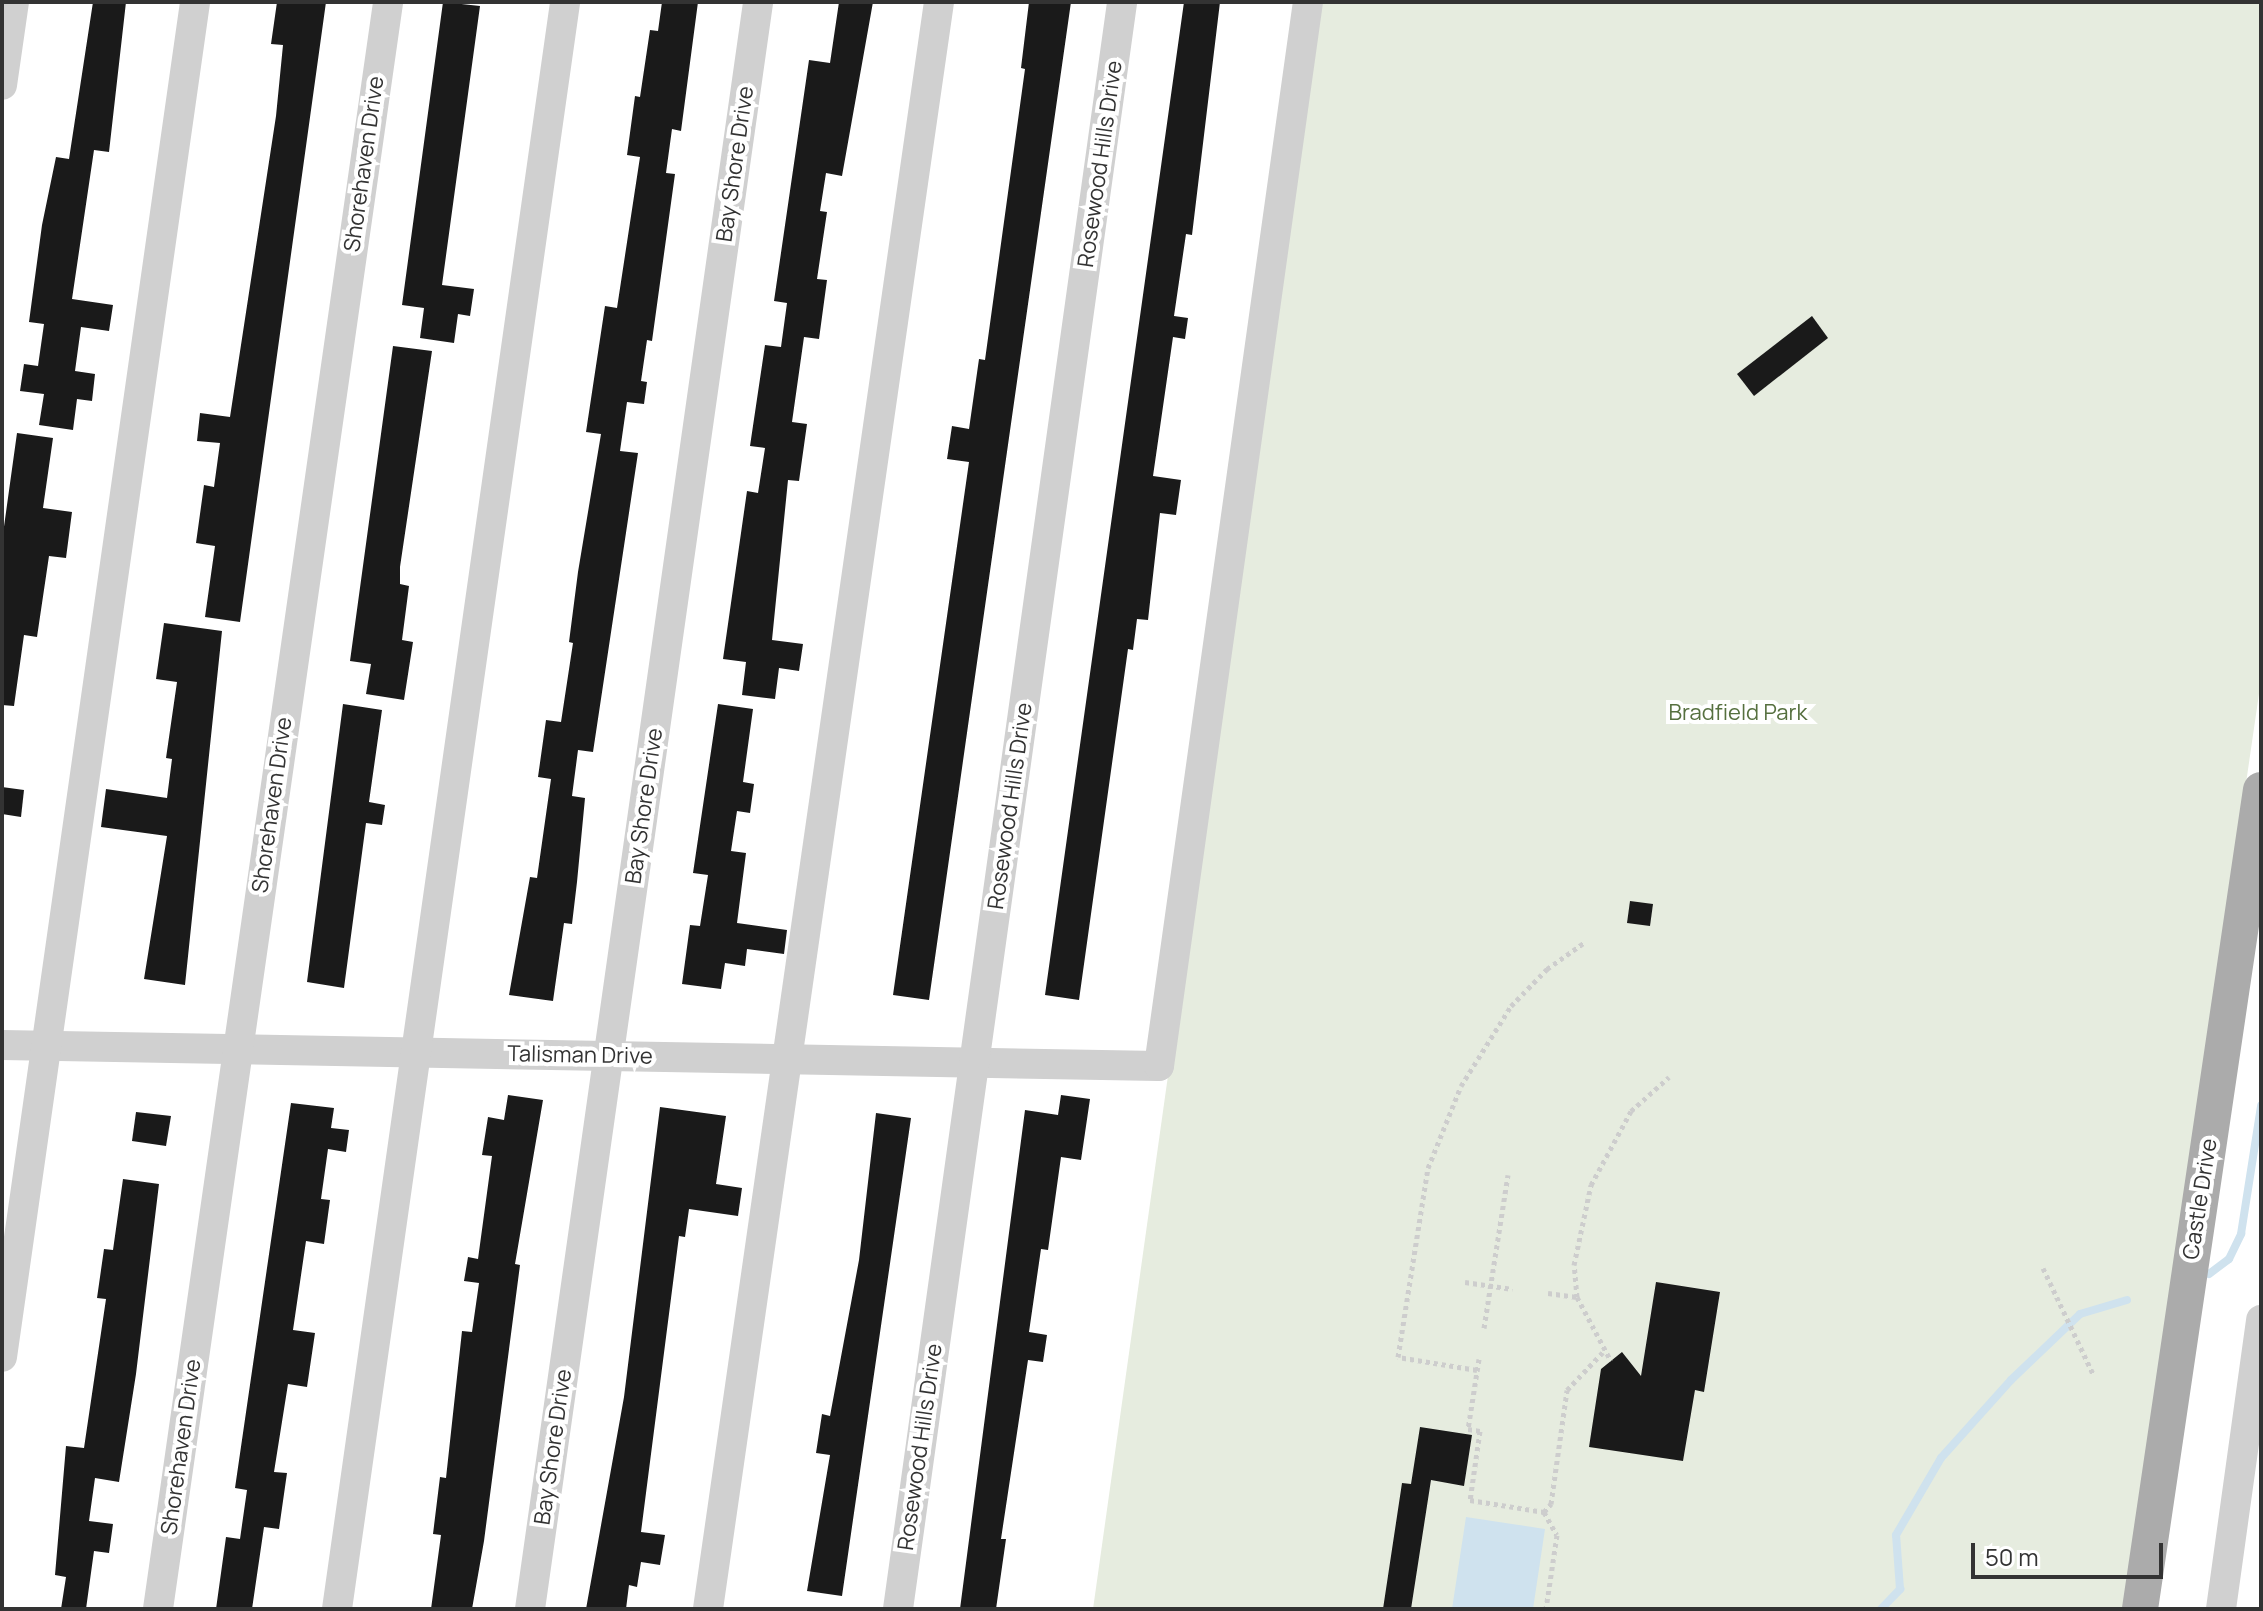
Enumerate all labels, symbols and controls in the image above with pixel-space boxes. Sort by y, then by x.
street label: Rosewood Hills Drive [1072,59,1128,269]
street label: Shorehaven Drive [339,74,389,254]
street label: Bay Shore Drive [711,84,759,244]
park label: Bradfield Park [1669,700,1807,726]
street label: Rosewood Hills Drive [982,701,1038,911]
street label: Shorehaven Drive [247,715,297,895]
street label: Bay Shore Drive [620,726,668,886]
street label: Talisman Drive [507,1041,653,1069]
street label: Castle Drive [2177,1137,2223,1261]
street label: Rosewood Hills Drive [892,1342,948,1552]
street label: Shorehaven Drive [156,1357,206,1537]
street label: Bay Shore Drive [529,1367,577,1527]
scale bar [1975,1527,2167,1577]
text: 50 m [1985,1540,2039,1573]

